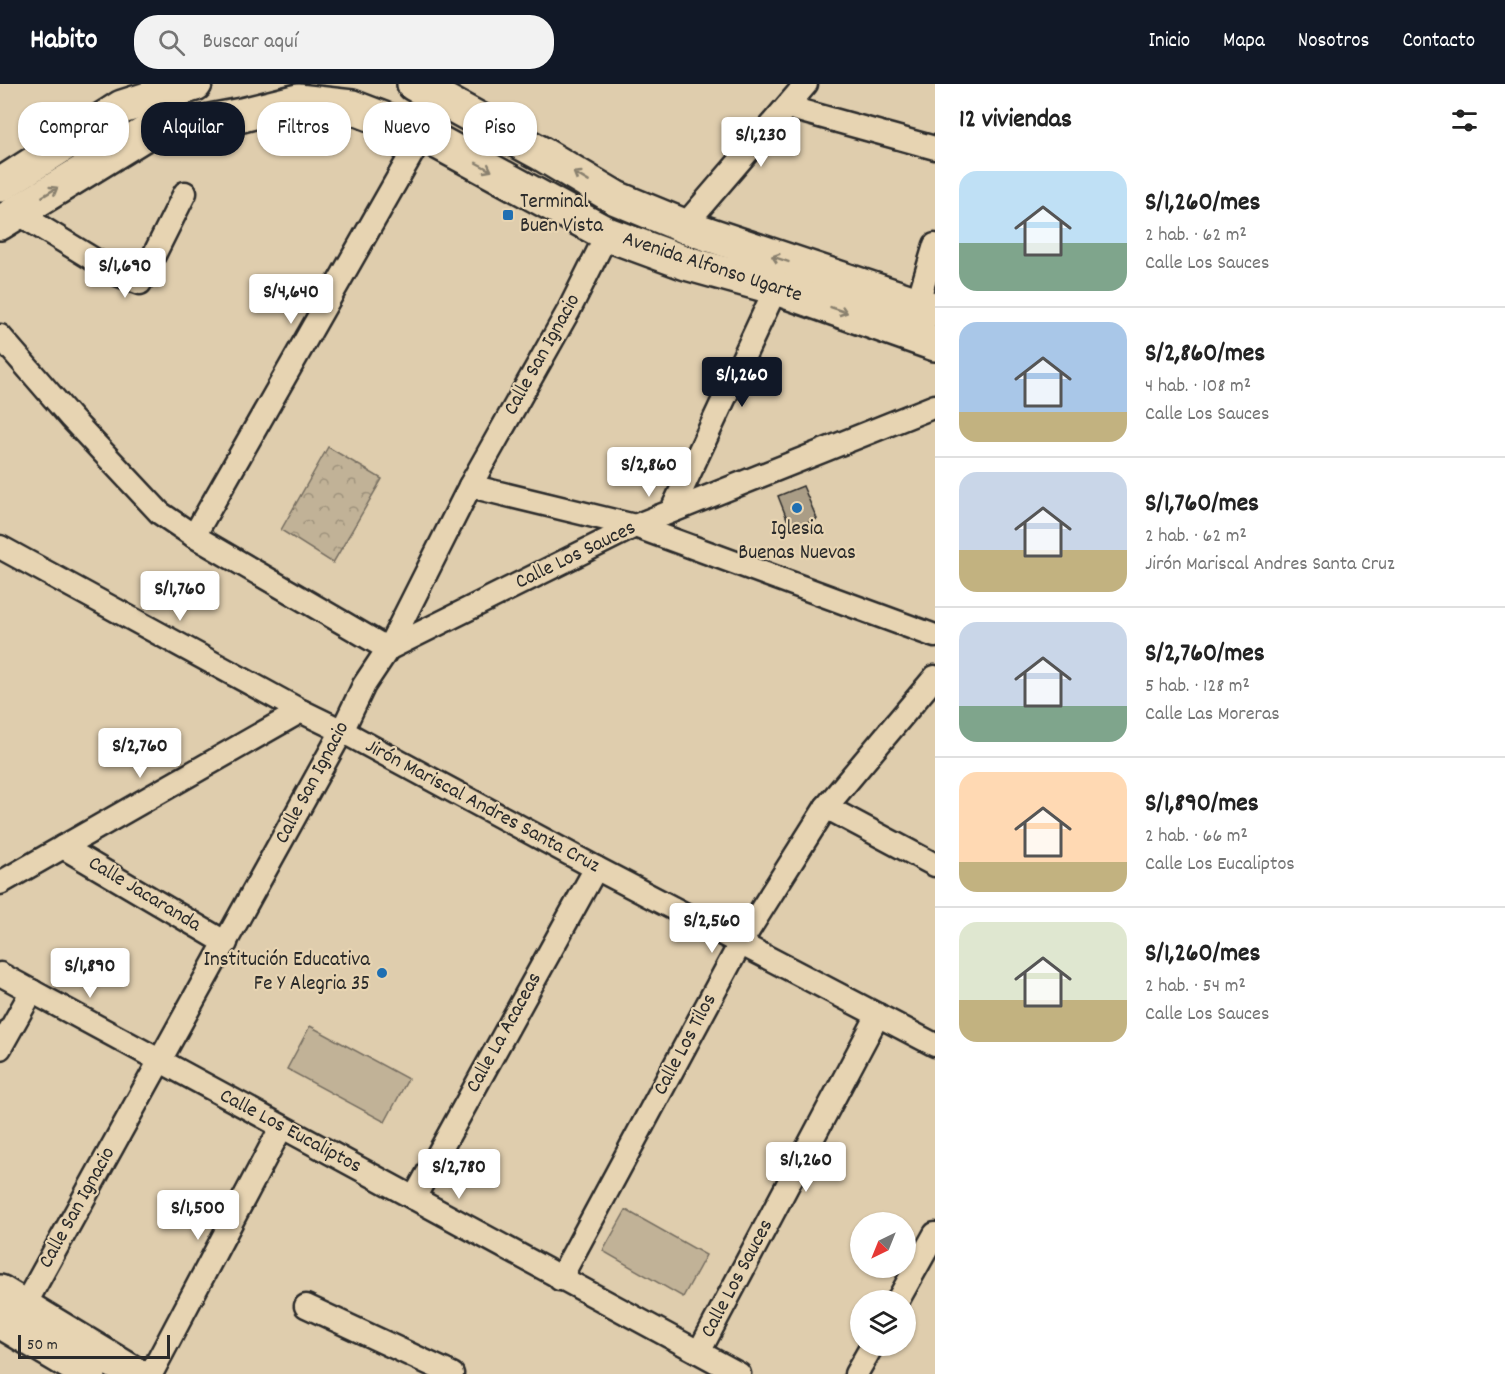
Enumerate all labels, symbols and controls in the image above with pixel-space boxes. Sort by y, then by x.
search box [134,15,554,69]
text: Habito [30,22,98,62]
icon: search [155,26,188,59]
text: Buscar aquí [203,27,298,58]
text: Inicio [1148,27,1190,57]
text: Mapa [1223,27,1265,57]
text: Nosotros [1298,27,1369,57]
text: Contacto [1402,27,1475,57]
chip: Comprar [18,102,129,156]
chip: Alquilar [141,102,245,156]
chip: Filtros [257,102,351,156]
chip: Nuevo [363,102,451,156]
chip: Piso [463,102,537,156]
text: 12 viviendas [959,102,1072,139]
icon: filters [1448,104,1481,137]
pin: S/1,230 [706,117,816,168]
text: S/1,230 [735,122,787,150]
one-way arrow [475,161,492,173]
one-way arrow [573,170,590,182]
one-way arrow [41,185,58,197]
text: S/1,260/mes [1145,185,1260,222]
place label: Terminal Buen Vista [520,188,604,242]
icon: home [1007,195,1079,267]
marker: Terminal Buen Vista [501,208,515,222]
text: 2 hab. · 62 m² [1145,222,1247,250]
street label: Avenida Alfonso Ugarte [618,225,806,311]
pin: S/1,690 [70,248,180,299]
text: Calle Los Sauces [1145,250,1269,278]
one-way arrow [771,252,790,263]
text: S/1,690 [99,253,151,281]
pin: S/4,640 [236,274,346,325]
text: S/4,640 [263,279,319,307]
street label: Calle San Ignacio [497,289,589,421]
one-way arrow [829,306,848,317]
text: S/2,860/mes [1145,336,1265,373]
icon: home [1007,346,1079,418]
pin: S/1,260 [687,357,797,408]
text: S/1,260 [716,362,768,390]
text: 4 hab. · 108 m² [1145,373,1251,401]
text: Calle Los Sauces [1145,401,1269,429]
pin: S/2,860 [594,447,704,498]
text: S/2,860 [621,452,677,480]
text: S/1,760/mes [1145,486,1259,523]
icon: home [1007,496,1079,568]
marker: Iglesia Buenas Nuevas [790,501,804,515]
street label: Calle Los Sauces [511,514,641,598]
place label: Iglesia Buenas Nuevas [738,515,856,569]
text: 2 hab. · 62 m² [1145,523,1247,551]
text: Jirón Mariscal Andres Santa Cruz [1145,551,1395,579]
pin: S/1,760 [125,571,235,622]
text: S/1,760 [154,576,206,604]
text: S/2,760/mes [1145,636,1265,673]
icon: home [1007,646,1079,718]
text: 5 hab. · 128 m² [1145,673,1250,701]
text: Calle Las Moreras [1145,701,1280,729]
street label: Calle San Ignacio [268,716,358,850]
pin: S/2,760 [85,728,195,779]
street label: Jirón Mariscal Andres Santa Cruz [359,732,605,882]
text: S/2,760 [112,733,168,761]
text: S/1,890/mes [1145,786,1259,823]
icon: home [1007,796,1079,868]
text: 2 hab. · 66 m² [1145,823,1248,851]
street label: Calle Jacaranda [82,849,207,941]
text: Calle Los Eucaliptos [1145,851,1295,879]
pin: S/2,560 [657,903,767,954]
text: S/2,560 [683,908,741,936]
text: S/1,260/mes [1145,936,1260,973]
place label: Institución Educativa Fe Y Alegria 35 [203,946,371,1000]
icon: home [1007,946,1079,1018]
pin: S/1,890 [35,948,145,999]
text: S/1,890 [65,953,115,981]
marker: Institución Educativa Fe Y Alegria 35 [375,966,389,980]
street label: Calle La Acaceas [459,967,551,1099]
text: 2 hab. · 54 m² [1145,973,1246,1001]
street label: Calle Los Tilos [647,989,725,1101]
text: Calle Los Sauces [1145,1001,1269,1029]
street label: Calle Los Eucaliptos [214,1082,366,1182]
street label: Calle San Ignacio [32,1142,124,1274]
pin: S/1,260 [751,1142,861,1193]
text: S/1,260 [780,1147,832,1175]
pin: S/2,780 [404,1149,514,1200]
text: S/2,780 [432,1154,486,1182]
pin: S/1,500 [143,1190,253,1241]
text: S/1,500 [171,1195,225,1223]
north arrow [850,1212,916,1278]
map controls [850,1212,916,1356]
street label: Calle Los Sauces [694,1214,782,1344]
button: layers [850,1290,916,1356]
scale bar [18,1332,170,1360]
text: 50 m [27,1334,58,1357]

